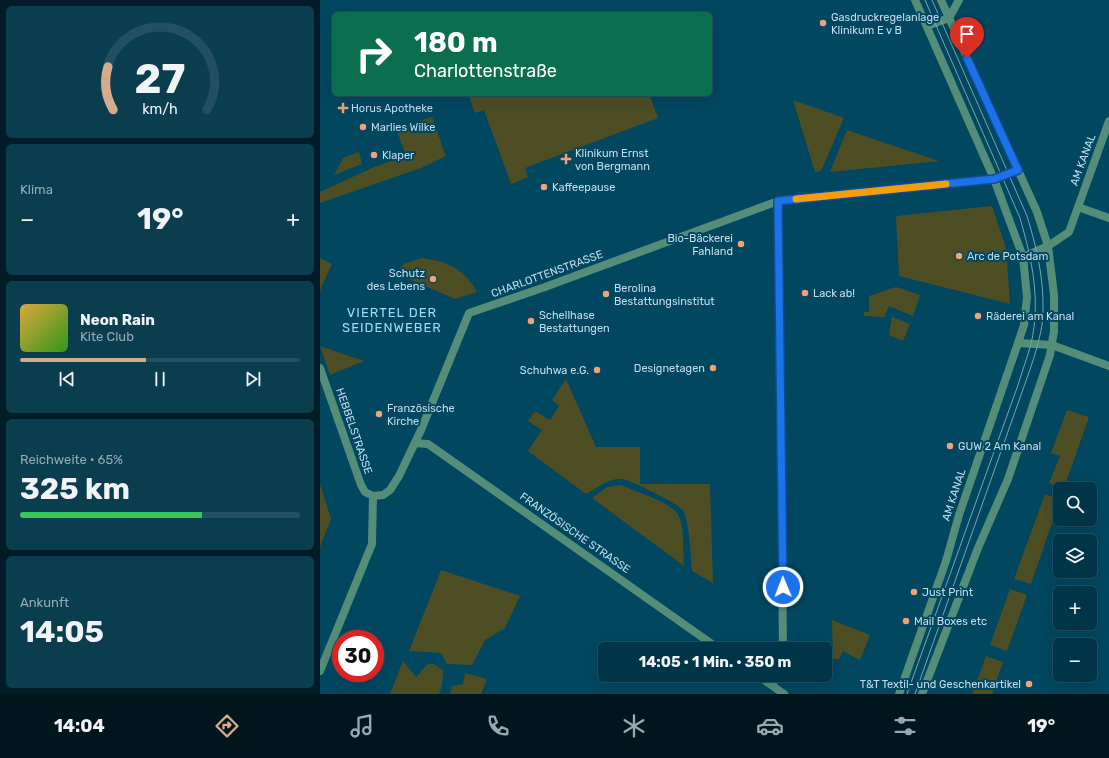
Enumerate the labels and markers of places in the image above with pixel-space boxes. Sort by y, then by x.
place label: Gasdruckregelanlage Klinikum E v B [831,11,939,37]
pin [950,17,984,58]
marker: Gasdruckregelanlage Klinikum E v B [818,18,828,28]
place label: Horus Apotheke [351,102,433,115]
marker: Horus Apotheke [338,103,348,113]
place label: Marlies Wilke [371,121,435,134]
marker: Marlies Wilke [358,122,368,132]
place label: Klinikum Ernst von Bergmann [575,147,650,173]
place label: Klaper [382,149,415,162]
marker: Klaper [369,150,379,160]
marker: Klinikum Ernst von Bergmann [560,153,572,165]
place label: Kaffeepause [552,181,615,194]
marker: Kaffeepause [539,182,549,192]
place label: Bio-Bäckerei Fahland [667,232,733,258]
marker: Bio-Bäckerei Fahland [736,239,746,249]
place label: Arc de Potsdam [967,250,1048,263]
marker: Arc de Potsdam [954,251,964,261]
place label: Schutz des Lebens [367,267,425,293]
marker: Schutz des Lebens [428,274,438,284]
place label: Berolina Bestattungsinstitut [614,282,715,308]
place label: Lack ab! [813,287,855,300]
marker: Lack ab! [800,288,810,298]
marker: Berolina Bestattungsinstitut [601,289,611,299]
place label: Schellhase Bestattungen [539,309,610,335]
place label: Räderei am Kanal [986,310,1074,323]
marker: Räderei am Kanal [973,311,983,321]
marker: Schellhase Bestattungen [526,316,536,326]
place label: Designetagen [634,362,705,375]
marker: Designetagen [708,363,718,373]
place label: Schuhwa e.G. [520,364,589,377]
marker: Schuhwa e.G. [592,365,602,375]
place label: Französische Kirche [387,402,455,428]
marker: Französische Kirche [374,409,384,419]
place label: GUW 2 Am Kanal [958,440,1041,453]
marker: GUW 2 Am Kanal [945,441,955,451]
place label: Just Print [922,586,974,599]
marker: Just Print [909,587,919,597]
place label: Mail Boxes etc [914,615,987,628]
marker: Mail Boxes etc [901,616,911,626]
place label: T&T Textil- und Geschenkartikel [860,678,1021,691]
marker: T&T Textil- und Geschenkartikel [1024,679,1034,689]

